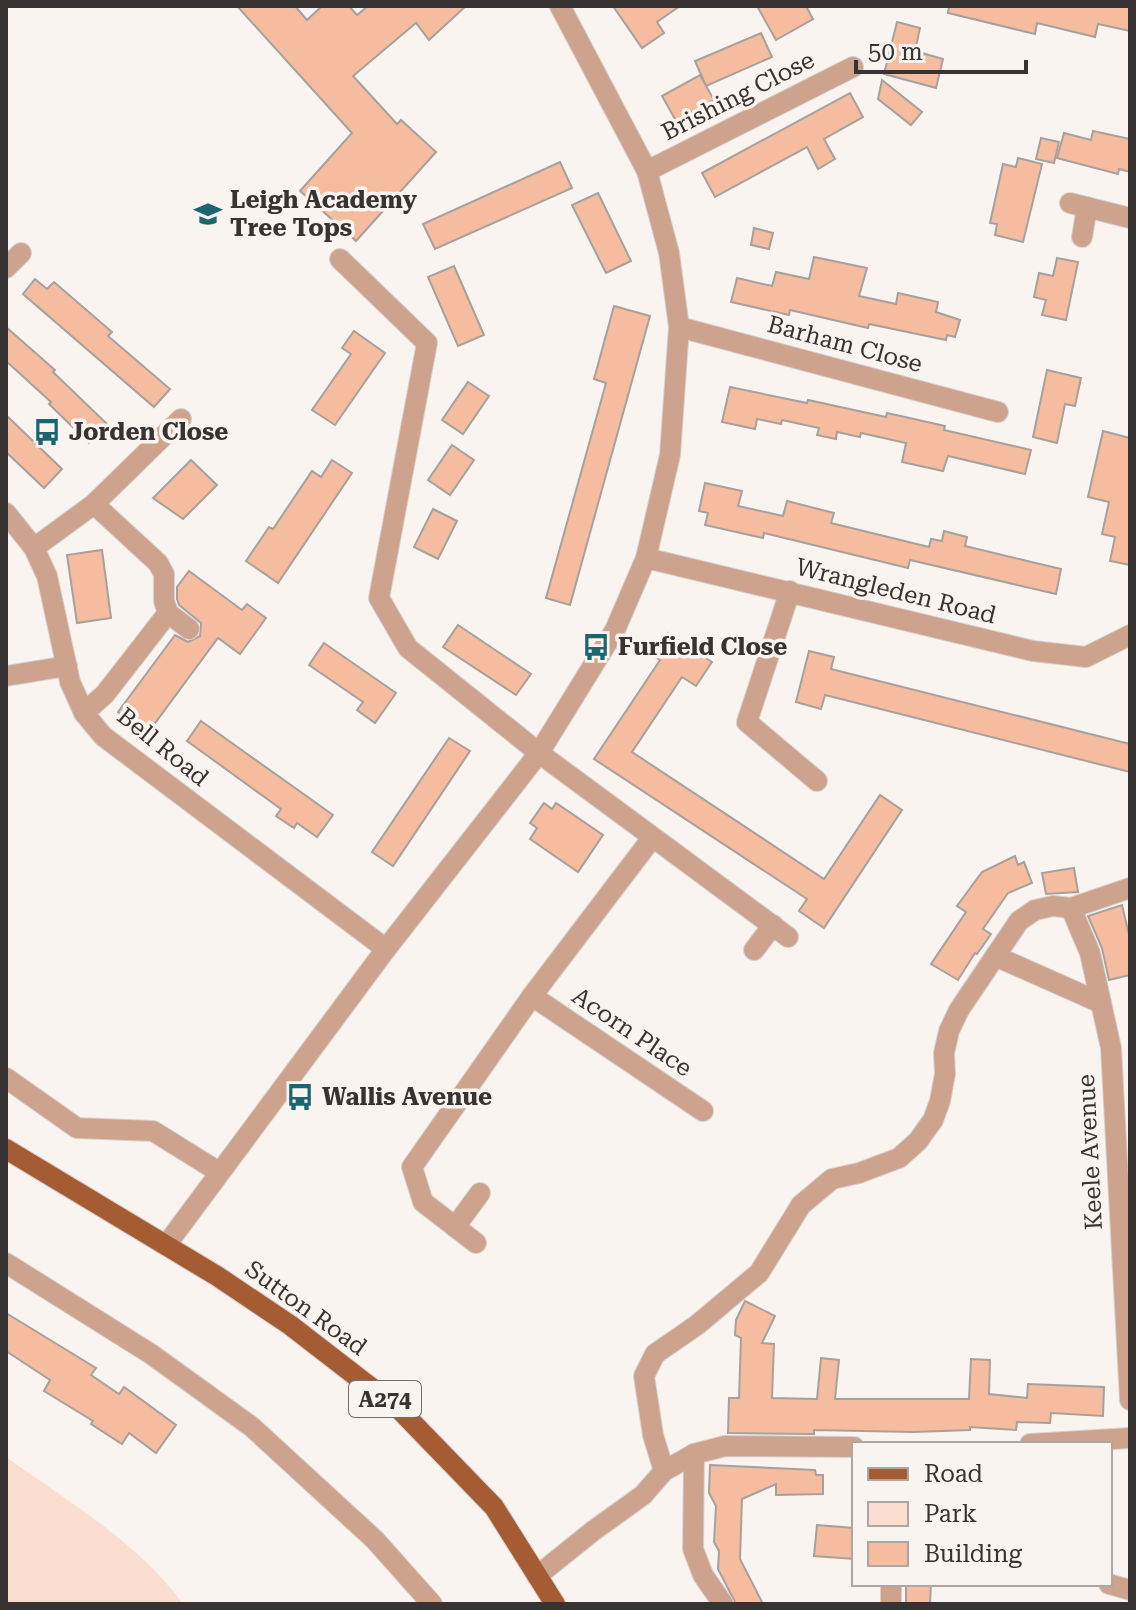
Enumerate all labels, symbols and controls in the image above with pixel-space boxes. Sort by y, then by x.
scale bar [856,24,1026,74]
text: 50 m [868,38,923,66]
street label: Brishing Close [657,46,819,146]
place label: Leigh Academy Tree Tops [230,186,418,242]
school or university icon: Leigh Academy Tree Tops [193,199,223,229]
street label: Barham Close [765,310,925,378]
bus stop icon: Jorden Close [32,417,62,447]
place label: Jorden Close [69,418,228,446]
street label: Wrangleden Road [793,553,999,629]
bus stop icon: Furfield Close [581,632,611,662]
place label: Furfield Close [618,633,787,661]
street label: Bell Road [112,702,214,792]
street label: Acorn Place [567,982,697,1082]
street label: Keele Avenue [1072,1073,1108,1231]
bus stop icon: Wallis Avenue [285,1082,315,1112]
place label: Wallis Avenue [322,1083,492,1111]
street label: Sutton Road [240,1255,372,1361]
road number: A274 [349,1381,421,1417]
legend [852,1442,1112,1586]
text: Road [924,1460,983,1488]
text: Park [924,1500,977,1528]
text: Building [924,1540,1022,1568]

